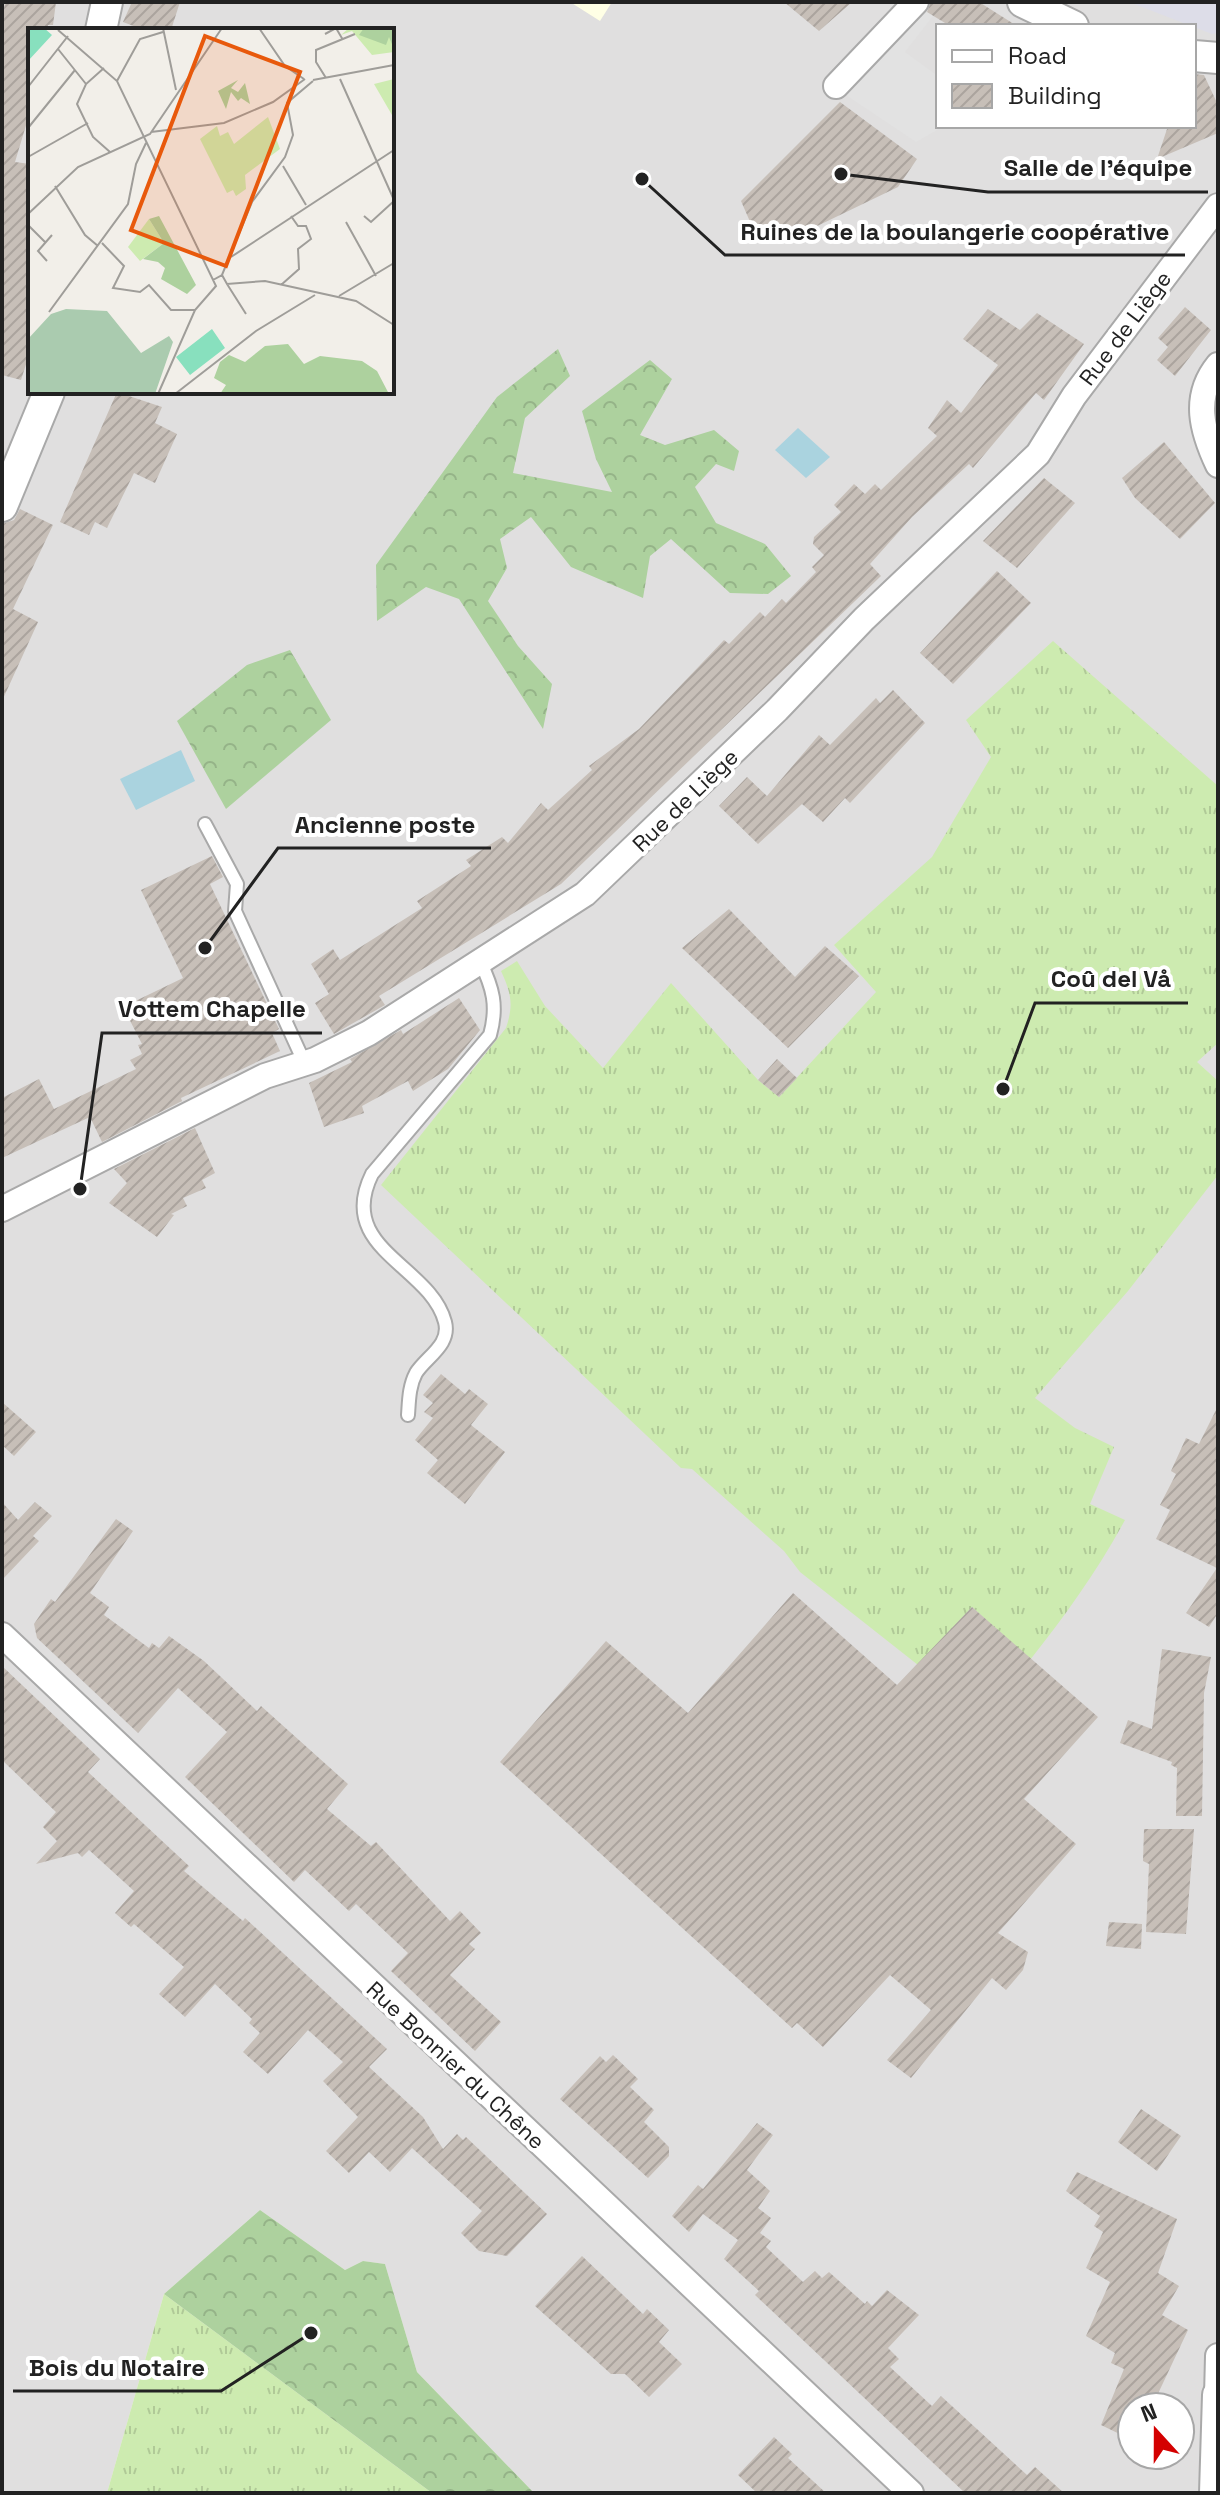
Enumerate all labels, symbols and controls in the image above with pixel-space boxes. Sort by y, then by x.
legend [936,24,1196,128]
inset map [28,28,394,394]
text: Road [1008,40,1067,71]
text: Building [1008,80,1102,111]
callout: Salle de l'équipe [988,144,1208,192]
text: Salle de l'équipe [1004,152,1192,183]
callout: Ruines de la boulangerie coopérative [725,207,1185,255]
text: Ruines de la boulangerie coopérative [741,216,1169,247]
street label: Rue de Liège [1073,265,1177,391]
street label: Rue de Liège [626,743,744,857]
callout: Ancienne poste [278,800,491,848]
text: Ancienne poste [295,809,475,840]
callout: Coû del Vå [1035,955,1188,1003]
text: Coû del Vå [1051,963,1171,994]
callout: Vottem Chapelle [102,985,322,1033]
text: Vottem Chapelle [118,993,306,1024]
street label: Rue Bonnier du Chêne [361,1975,551,2155]
callout: Bois du Notaire [13,2343,221,2391]
text: Bois du Notaire [29,2352,205,2383]
north arrow [1116,2391,1196,2471]
text: N [1137,2397,1161,2428]

